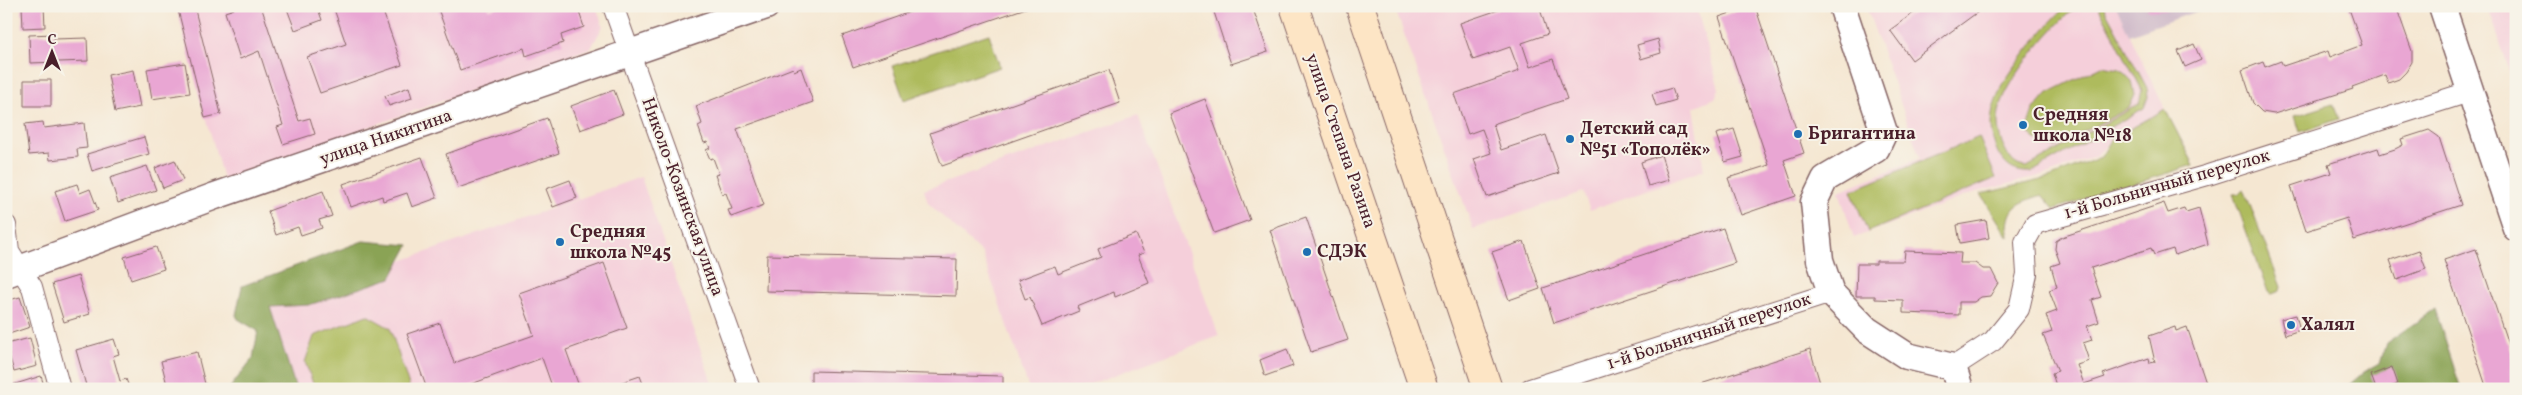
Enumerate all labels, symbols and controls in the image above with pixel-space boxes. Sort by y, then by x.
north arrow [28,28,78,78]
text: С [47,31,57,50]
street label: улица Степана Разина [1298,50,1382,232]
street label: Николо-Козинская улица [634,94,730,300]
place label: Средняя школа №18 [2033,103,2132,149]
street label: улица Никитина [316,104,456,172]
place label: Детский сад №51 «Тополёк» [1580,117,1711,163]
marker: Средняя школа №18 [2017,119,2029,131]
place label: Бригантина [1808,122,1916,147]
marker: Бригантина [1792,128,1804,140]
marker: Детский сад №51 «Тополёк» [1564,133,1576,145]
street label: 1-й Больничный переулок [2061,143,2273,226]
place label: Средняя школа №45 [570,220,671,266]
marker: Средняя школа №45 [554,236,566,248]
place label: СДЭК [1317,240,1367,265]
marker: СДЭК [1301,246,1313,258]
street label: 1-й Больничный переулок [1604,287,1815,377]
place label: Халял [2301,313,2355,338]
marker: Халял [2285,319,2297,331]

